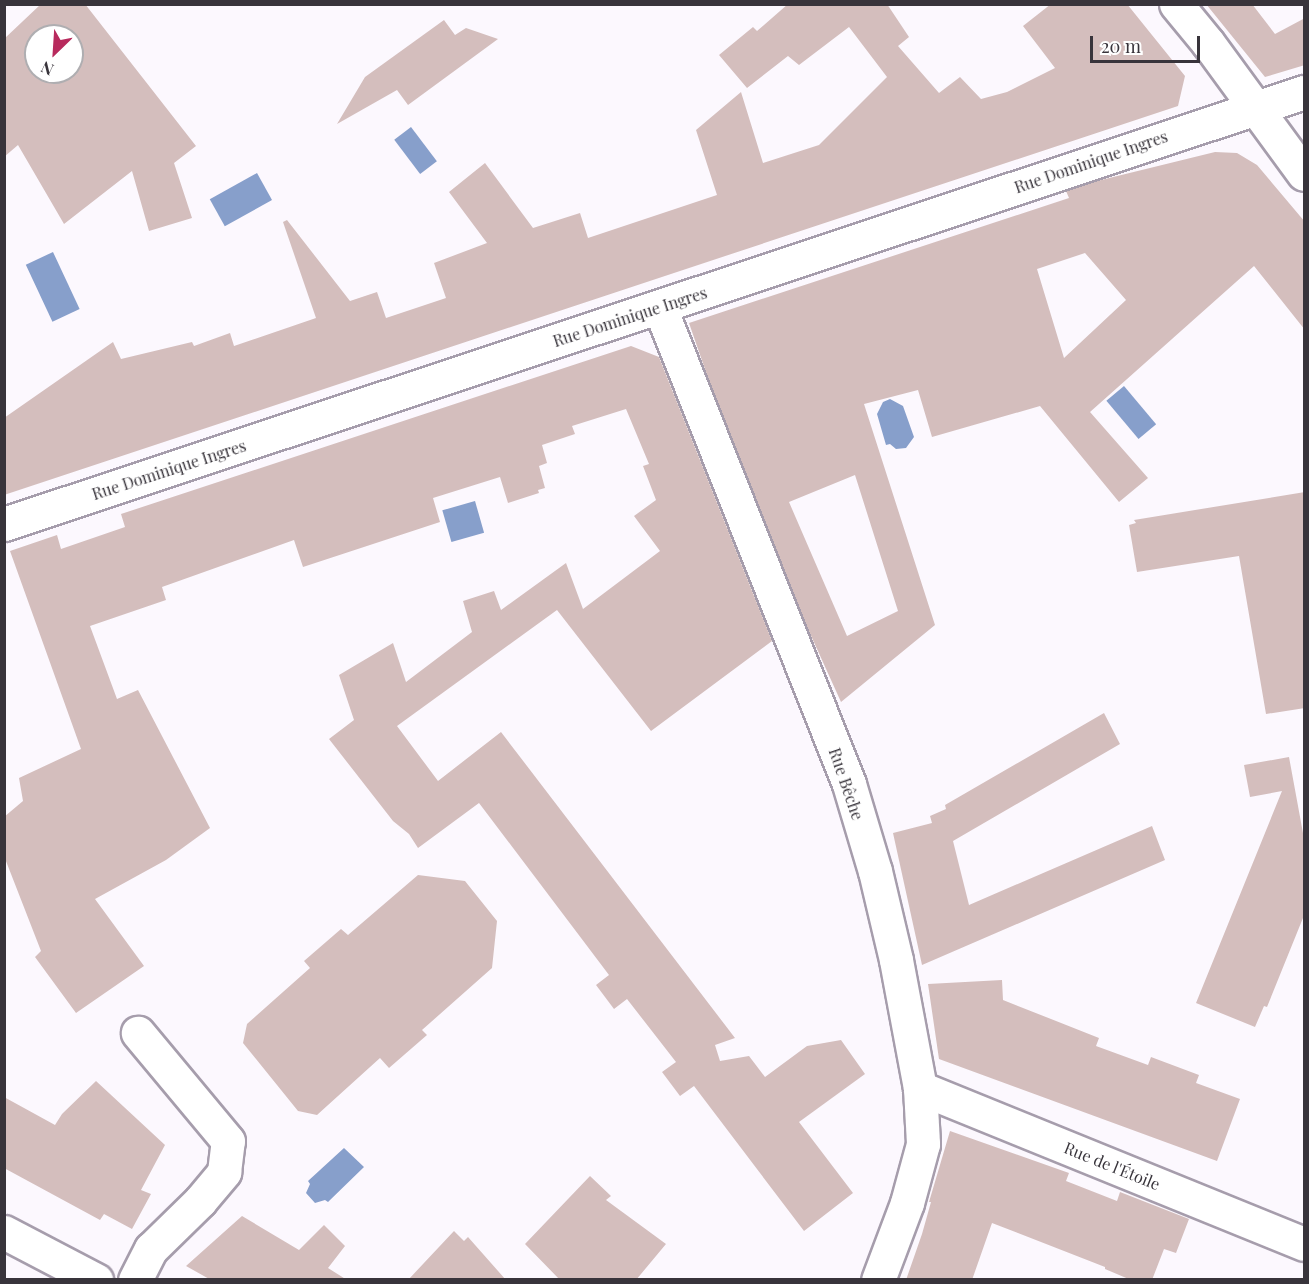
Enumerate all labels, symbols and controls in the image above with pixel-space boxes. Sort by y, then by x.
north arrow [24,24,84,84]
scale bar [1093,24,1202,62]
text: 20 m [1101,34,1141,58]
text: N [37,57,57,81]
street label: Rue Dominique Ingres [1012,127,1170,197]
street label: Rue Dominique Ingres [551,283,709,351]
street label: Rue Dominique Ingres [90,436,248,504]
street label: Rue Bêche [825,745,867,823]
street label: Rue de l'Étoile [1061,1138,1163,1194]

